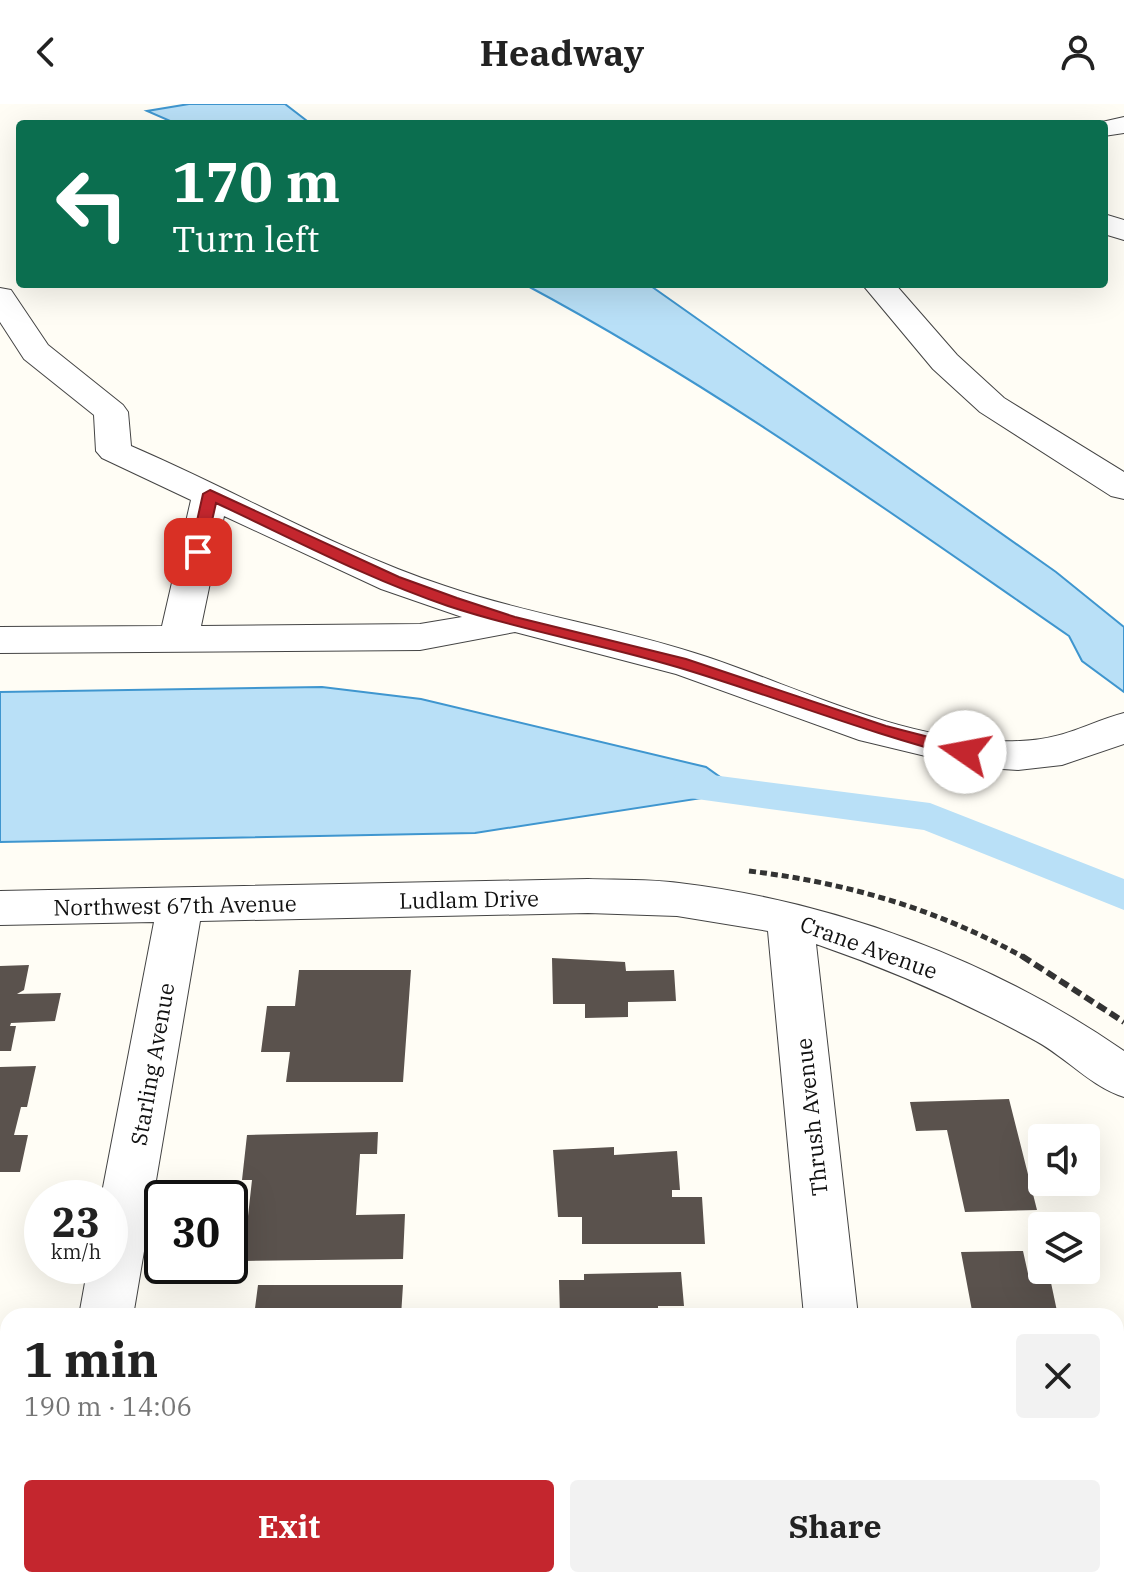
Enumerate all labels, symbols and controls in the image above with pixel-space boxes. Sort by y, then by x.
text: Headway [480,29,644,76]
icon: back [24,30,68,74]
icon: person [1056,30,1100,74]
text: 170 m [172,145,340,217]
icon: left [40,152,144,256]
text: Turn left [172,215,319,262]
pin [164,518,232,586]
icon: arrive [176,530,220,574]
position arrow [923,710,1007,794]
street label: Ludlam Drive [399,883,539,915]
street label: Northwest 67th Avenue [53,888,297,922]
street label: Crane Avenue [796,909,942,985]
street label: Starling Avenue [123,981,181,1147]
street label: Thrush Avenue [788,1037,834,1197]
map controls [1028,1124,1100,1284]
button: sound [1028,1124,1100,1196]
speed limit sign: 30 [144,1180,248,1284]
text: 23 [52,1196,100,1248]
button: layers [1028,1212,1100,1284]
text: km/h [51,1238,101,1265]
text: 1 min [24,1328,158,1390]
button: close [1016,1334,1100,1418]
text: 190 m · 14:06 [24,1389,192,1423]
button: Exit [24,1480,554,1572]
button: Share [570,1480,1100,1572]

